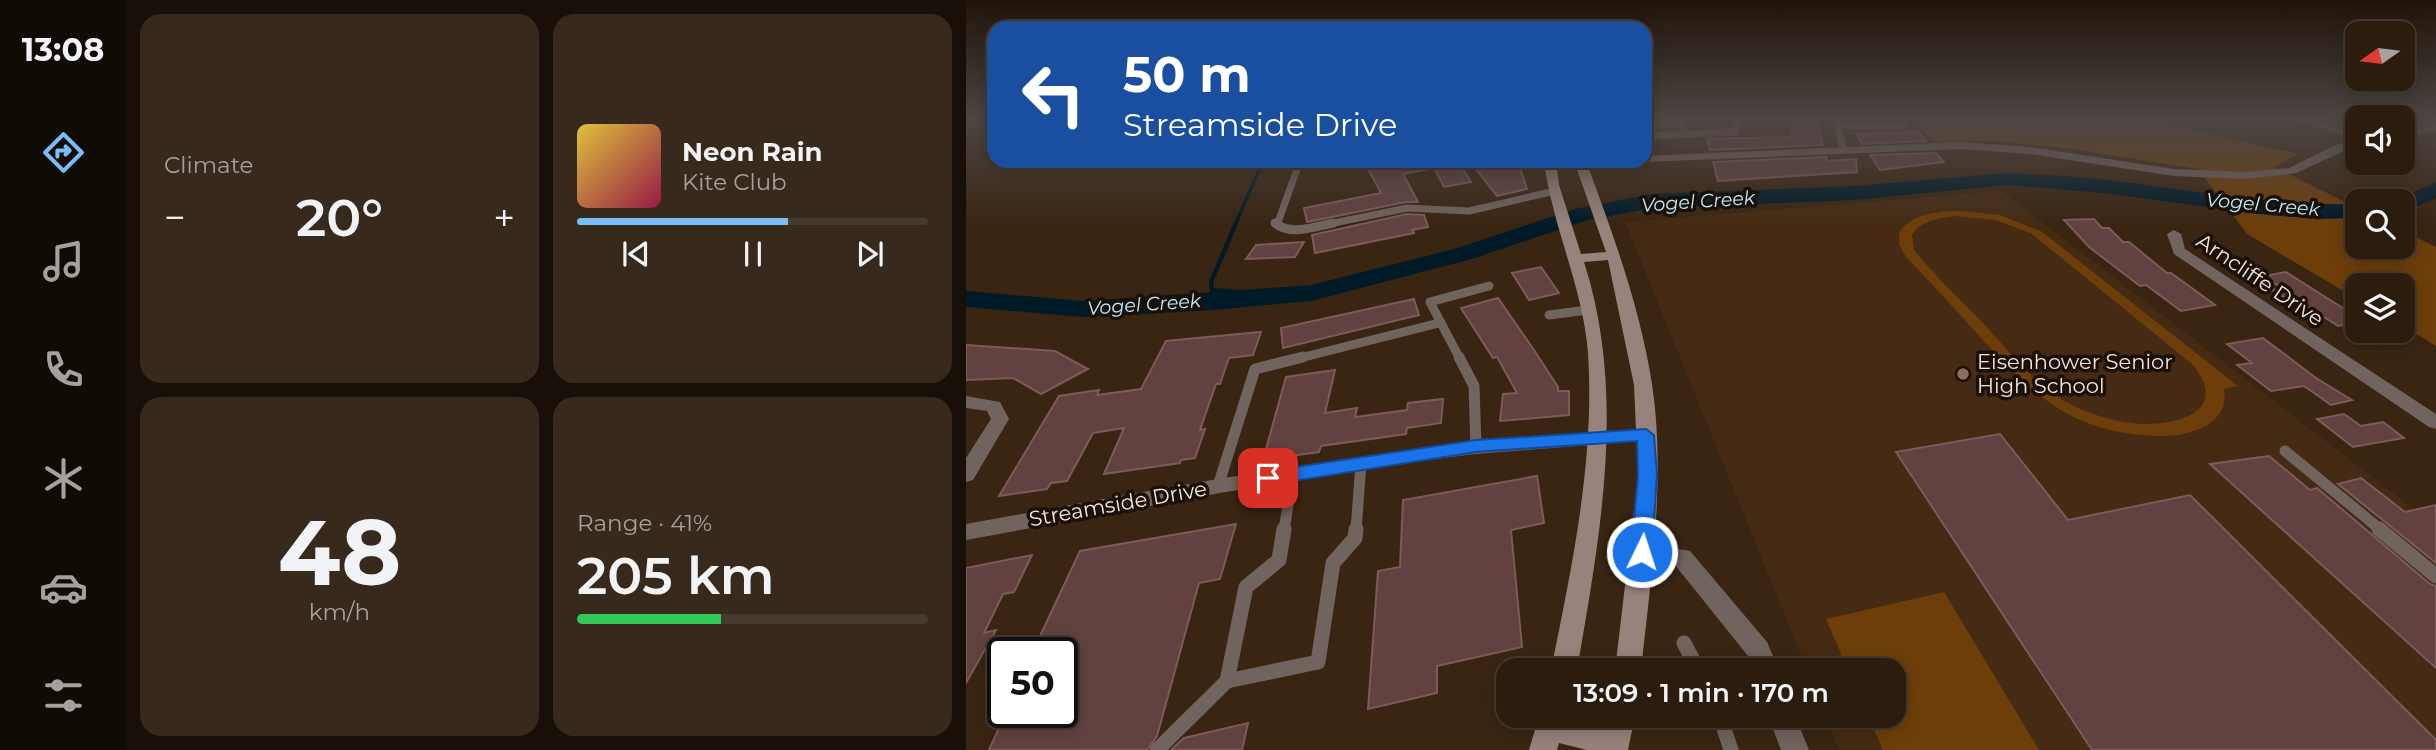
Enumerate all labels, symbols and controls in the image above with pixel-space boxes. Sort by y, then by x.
north arrow [2345,21,2415,91]
map controls [2345,21,2415,343]
text: 13:08 [22,30,104,69]
text: 50 m [1123,45,1251,104]
icon: left [1008,49,1099,140]
text: Streamside Drive [1123,105,1397,144]
button: sound [2345,105,2415,175]
icon: directions [39,128,88,177]
text: Neon Rain [682,136,823,168]
text: Climate [164,151,253,179]
text: Kite Club [682,168,787,196]
text: 20° [296,186,383,249]
water label: Vogel Creek [1640,186,1756,217]
water label: Vogel Creek [2205,188,2321,221]
button: search [2345,189,2415,259]
text: − [164,194,186,241]
text: + [493,194,515,241]
street label: Arncliffe Drive [2192,228,2329,331]
icon: previous [617,235,655,273]
icon: pause [734,235,772,273]
icon: next [851,235,889,273]
icon: music [39,237,88,286]
button: layers [2345,273,2415,343]
water label: Vogel Creek [1086,289,1202,320]
icon: phone [39,345,88,394]
place label: Eisenhower Senior High School [1977,349,2173,398]
marker: Eisenhower Senior High School [1955,366,1971,382]
pin [1238,448,1298,508]
icon: climate [39,454,88,503]
icon: arrive [1249,459,1287,497]
street label: Streamside Drive [1027,476,1209,531]
text: 48 [278,497,401,608]
text: Range · 41% [577,509,712,537]
position arrow [1605,515,1679,589]
text: 205 km [577,544,775,607]
icon: car [39,563,88,612]
text: km/h [309,598,370,626]
speed limit sign: 50 [987,637,1078,728]
icon: filters [39,671,88,720]
text: 13:09 · 1 min · 170 m [1573,677,1829,709]

